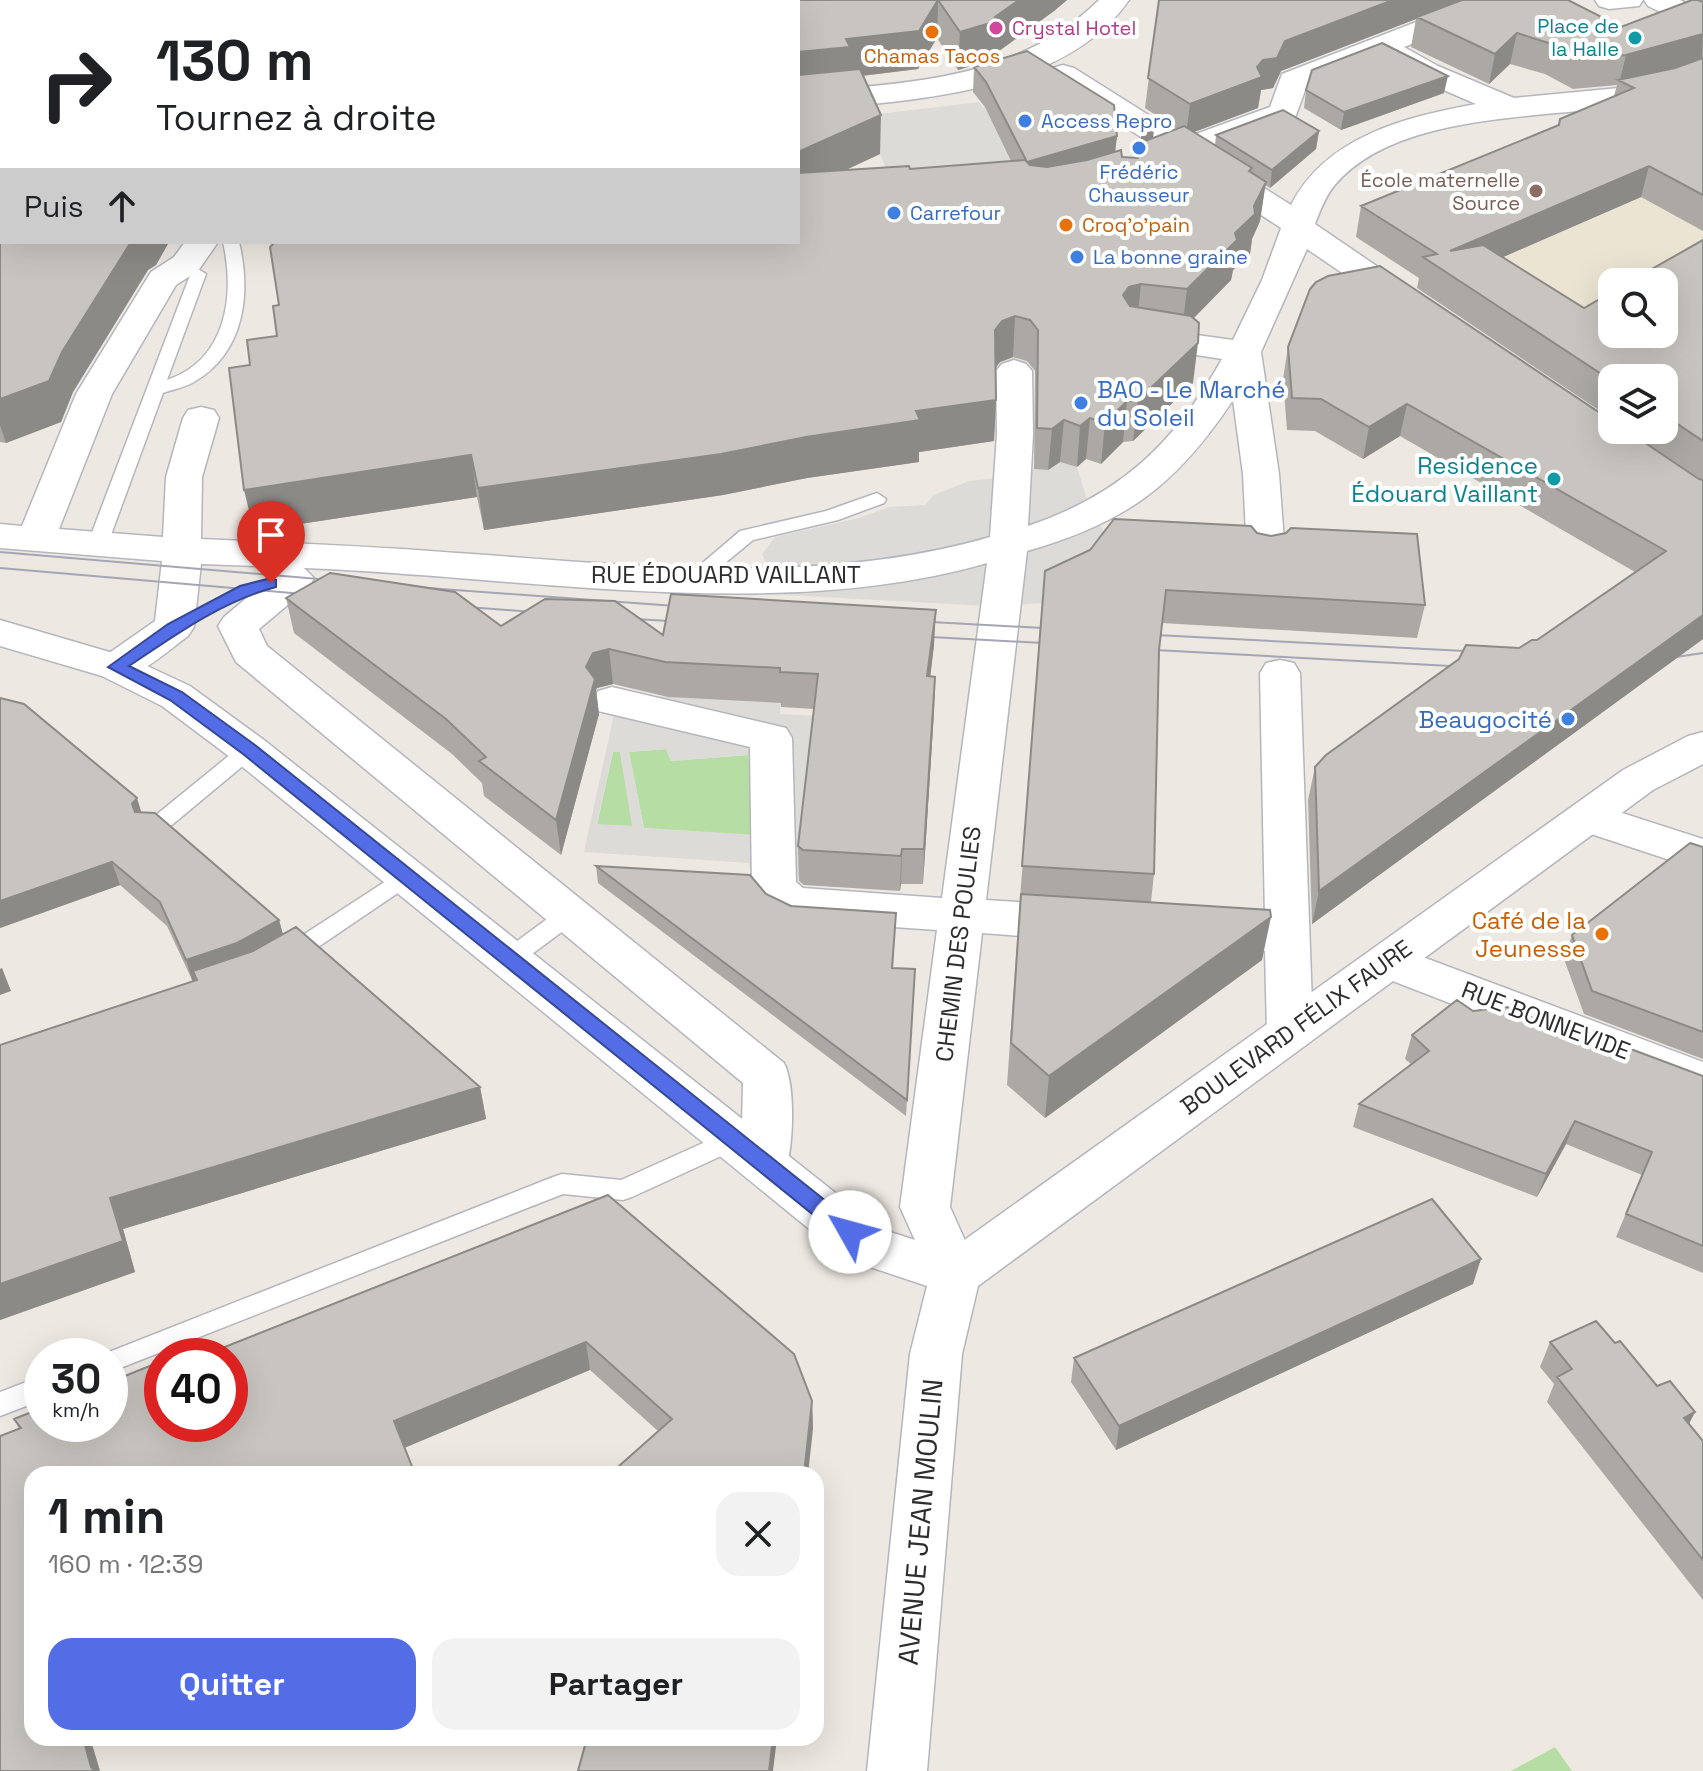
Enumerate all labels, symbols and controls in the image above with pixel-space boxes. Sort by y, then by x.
place label: Place de la Halle [1537,13,1619,62]
place label: Crystal Hotel [1012,15,1136,41]
marker: Crystal Hotel [987,19,1005,37]
marker: Chamas Tacos [923,23,941,41]
text: 130 m [156,25,314,96]
marker: Place de la Halle [1626,29,1644,47]
icon: right [24,32,128,136]
place label: Chamas Tacos [864,43,1000,69]
text: Tournez à droite [156,95,437,141]
place label: Access Repro [1041,108,1172,134]
marker: Access Repro [1016,112,1034,130]
marker: Frédéric Chausseur [1130,139,1148,157]
place label: Frédéric Chausseur [1088,159,1190,208]
place label: École maternelle Source [1361,167,1520,216]
marker: École maternelle Source [1527,182,1545,200]
icon: ahead [100,184,144,228]
text: Puis [24,187,84,226]
place label: Carrefour [910,200,1001,226]
marker: Carrefour [885,204,903,222]
place label: Croq'o'pain [1082,212,1190,238]
marker: Croq'o'pain [1057,216,1075,234]
place label: La bonne graine [1093,244,1248,270]
marker: La bonne graine [1068,248,1086,266]
map controls [1598,268,1678,444]
button: search [1598,268,1678,348]
button: layers [1598,364,1678,444]
place label: BAO - Le Marché du Soleil [1097,374,1285,433]
marker: BAO - Le Marché du Soleil [1072,394,1090,412]
place label: Residence Édouard Vaillant [1351,450,1538,509]
marker: Residence Édouard Vaillant [1545,470,1563,488]
pin [237,501,305,583]
icon: arrive [249,513,293,557]
street label: RUE ÉDOUARD VAILLANT [591,559,861,590]
place label: Beaugocité [1418,704,1552,735]
marker: Beaugocité [1559,710,1577,728]
street label: CHEMIN DES POULIES [928,824,988,1064]
place label: Café de la Jeunesse [1472,905,1586,964]
marker: Café de la Jeunesse [1593,925,1611,943]
street label: BOULEVARD FÉLIX FAURE [1174,933,1418,1121]
street label: RUE BONNEVIDE [1457,974,1635,1066]
position arrow [808,1190,892,1274]
speed limit sign: 40 [144,1338,248,1442]
text: 30 [51,1354,101,1405]
street label: AVENUE JEAN MOULIN [890,1377,950,1667]
text: km/h [52,1397,100,1423]
text: 1 min [48,1486,165,1547]
button: close [716,1492,800,1576]
text: 160 m · 12:39 [48,1547,203,1581]
button: Quitter [48,1638,416,1730]
button: Partager [432,1638,800,1730]

